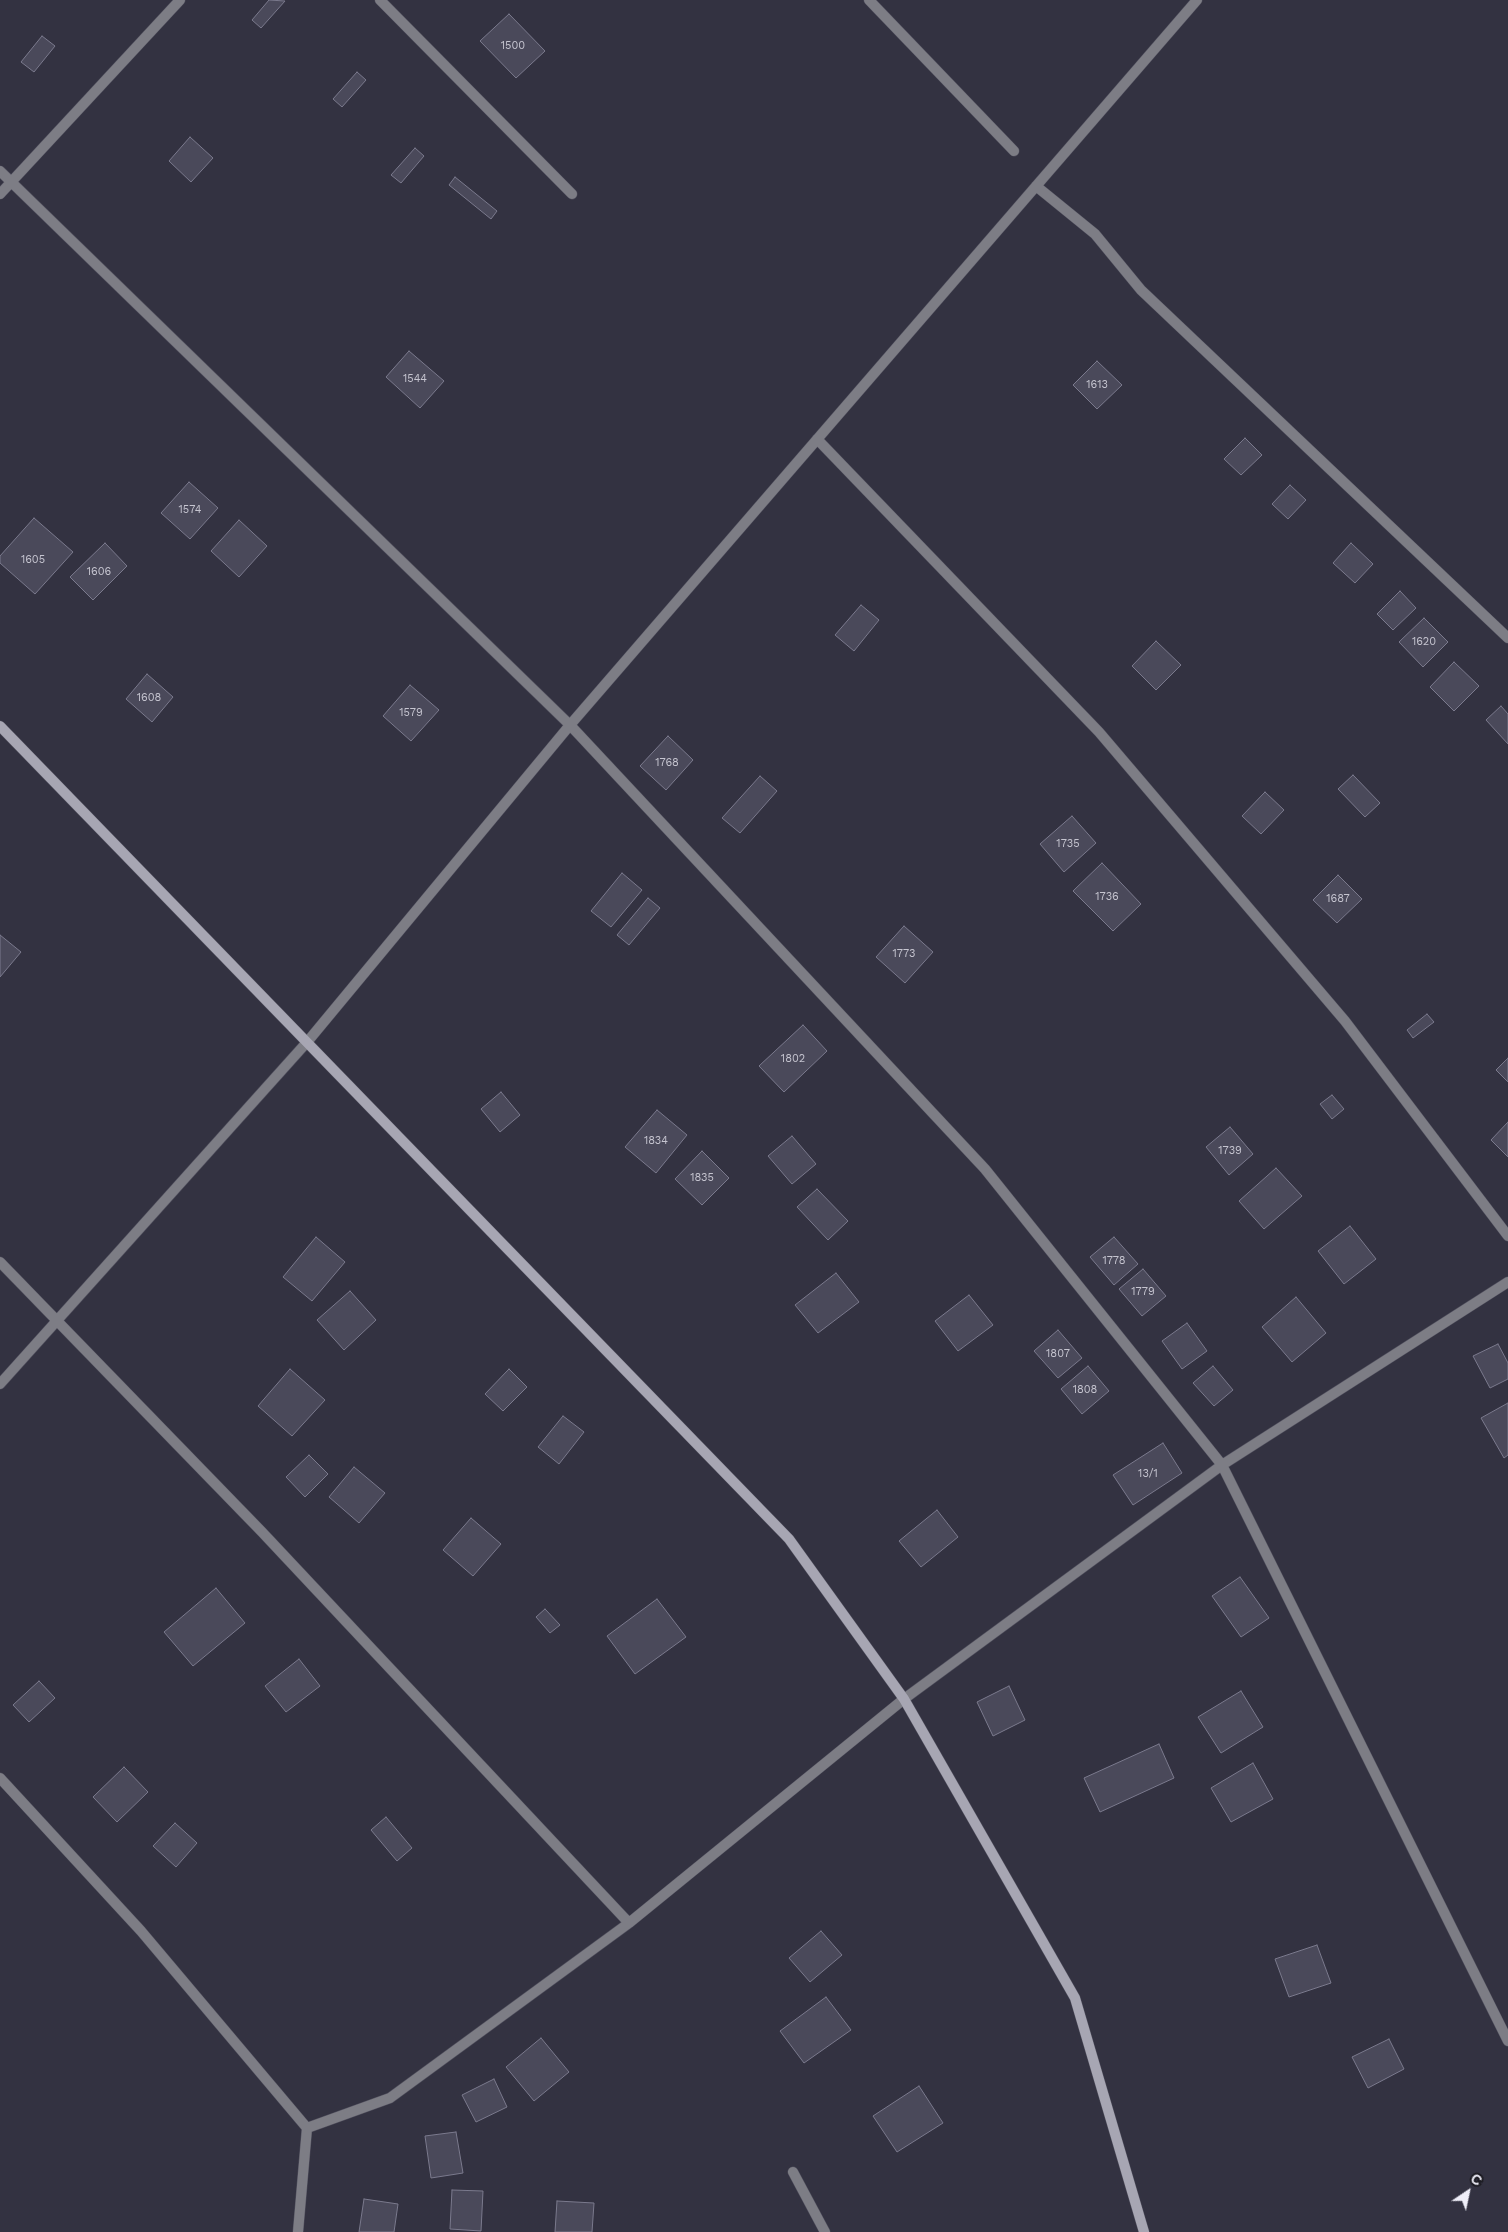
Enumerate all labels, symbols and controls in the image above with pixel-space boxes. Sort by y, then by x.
house number: 1500 [501,39,525,53]
house number: 1544 [403,372,427,386]
house number: 1613 [1086,378,1108,392]
house number: 1574 [179,503,201,517]
house number: 1605 [21,553,45,567]
house number: 1606 [87,565,111,579]
house number: 1620 [1412,635,1436,649]
house number: 1608 [137,691,161,705]
house number: 1579 [399,706,423,720]
house number: 1768 [655,756,679,770]
house number: 1735 [1056,837,1080,851]
house number: 1736 [1095,890,1119,904]
house number: 1687 [1326,892,1350,906]
house number: 1773 [892,947,916,961]
house number: 1802 [781,1052,805,1066]
house number: 1834 [644,1134,668,1148]
house number: 1739 [1218,1144,1242,1158]
house number: 1835 [690,1171,714,1185]
house number: 1778 [1102,1254,1126,1268]
house number: 1779 [1131,1285,1155,1299]
house number: 1807 [1046,1347,1070,1361]
house number: 1808 [1073,1383,1097,1397]
house number: 13/1 [1138,1467,1158,1481]
north arrow [1443,2167,1493,2217]
text: С [1468,2170,1485,2189]

